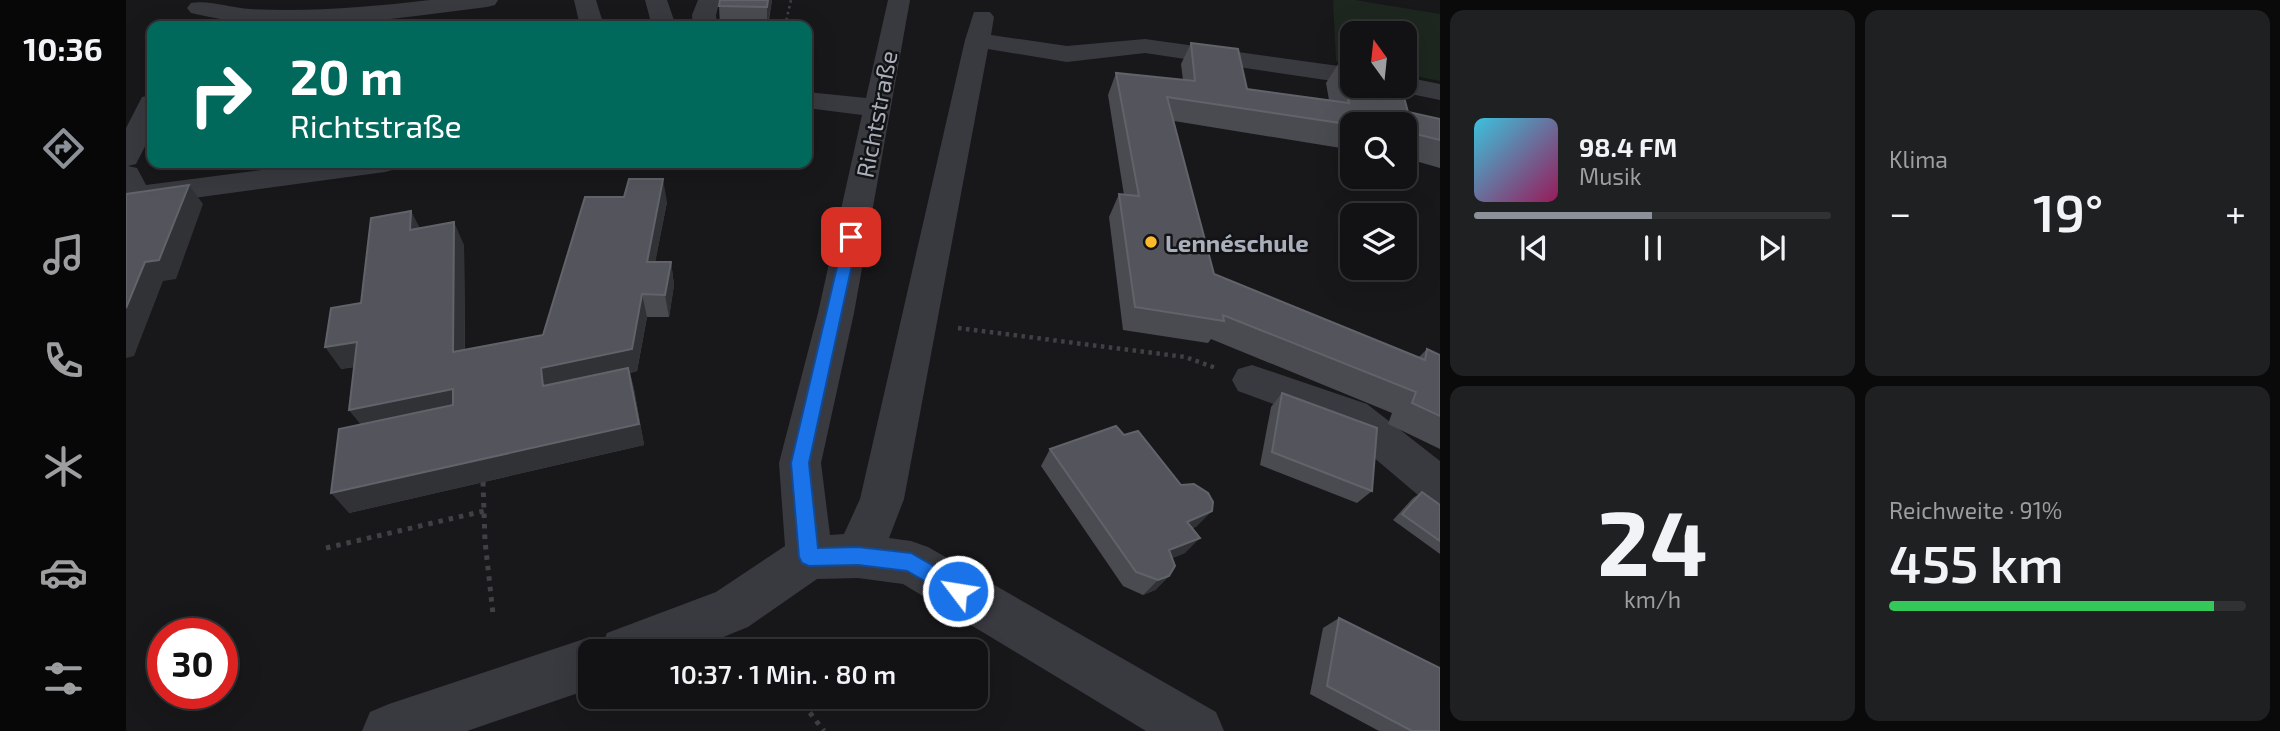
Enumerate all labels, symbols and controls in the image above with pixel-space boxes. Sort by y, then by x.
north arrow [1340,21,1418,98]
map controls [1340,21,1417,280]
text: 10:36 [23,29,103,67]
text: 20 m [290,46,403,105]
street label: Richtstraße [849,48,903,180]
icon: right [175,49,266,140]
text: Richtstraße [290,106,462,144]
button: search [1340,112,1417,189]
icon: directions [39,124,88,173]
text: 98.4 FM [1579,131,1677,162]
text: Klima [1889,145,1948,173]
text: Musik [1579,162,1641,190]
text: 19° [2033,180,2103,242]
text: − [1889,189,1911,235]
text: + [2225,189,2246,235]
button: layers [1340,203,1417,280]
pin [821,207,881,267]
icon: arrive [832,218,870,256]
place label: Lennéschule [1165,228,1309,257]
icon: previous [1515,229,1553,267]
icon: pause [1634,229,1672,267]
icon: next [1753,229,1791,267]
icon: music [39,230,88,279]
marker: Lennéschule [1143,234,1159,250]
icon: phone [39,336,88,385]
icon: climate [39,442,88,491]
text: 24 [1597,485,1708,594]
text: Reichweite · 91% [1889,496,2062,524]
text: 455 km [1889,531,2063,593]
icon: car [39,548,88,597]
position arrow [921,554,995,628]
text: km/h [1624,585,1681,613]
speed limit sign: 30 [147,618,238,709]
icon: filters [39,654,88,703]
text: 10:37 · 1 Min. · 80 m [670,658,896,689]

